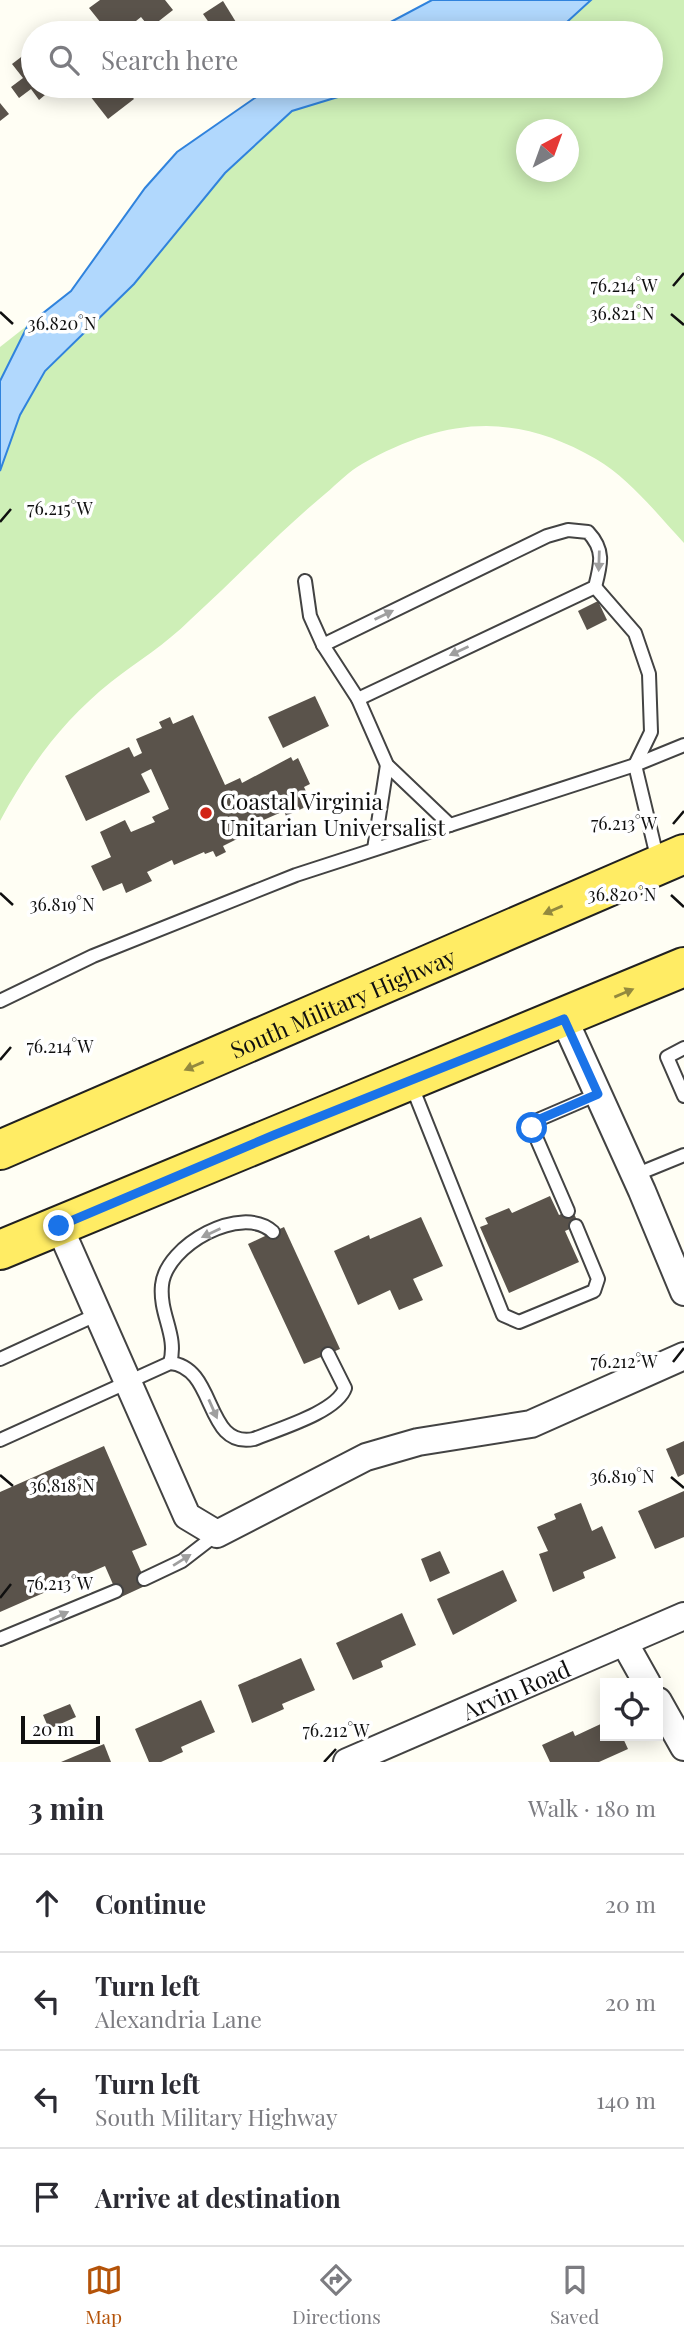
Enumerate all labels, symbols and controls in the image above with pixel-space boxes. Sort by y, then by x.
search box [21,21,663,98]
icon: search [45,41,83,79]
text: Search here [101,42,238,77]
north arrow [516,119,579,182]
text: 76.214°W [590,273,658,297]
text: 36.821°N [589,301,655,325]
text: 36.820°N [28,311,97,335]
text: 76.215°W [27,496,94,520]
one-way arrow [594,550,605,572]
one-way arrow [374,609,394,620]
one-way arrow [449,645,469,657]
place label: Coastal Virginia Unitarian Universalist [220,785,446,842]
marker: Coastal Virginia Unitarian Universalist [198,805,214,821]
text: 76.213°W [591,811,658,835]
text: 36.820°N [588,882,657,906]
text: 36.819°N [29,892,95,916]
one-way arrow [543,904,564,915]
street label: South Military Highway [225,939,460,1064]
one-way arrow [614,987,634,999]
text: 76.214°W [26,1034,94,1058]
one-way arrow [183,1060,204,1071]
route start [516,1112,547,1143]
route end [43,1210,74,1241]
one-way arrow [201,1227,221,1239]
text: 76.212°W [591,1349,658,1373]
one-way arrow [208,1399,219,1420]
text: 36.819°N [589,1464,655,1488]
text: 36.818°N [29,1473,95,1497]
one-way arrow [172,1553,192,1566]
text: 76.213°W [27,1571,94,1595]
one-way arrow [49,1610,69,1622]
street label: Arvin Road [456,1652,575,1726]
map controls [600,1678,663,1741]
button: locate [600,1678,663,1741]
scale bar [21,1713,100,1745]
text: 20 m [32,1715,74,1741]
text: 76.212°W [303,1718,370,1742]
text: 3 min [28,1788,104,1828]
text: Walk · 180 m [528,1792,656,1823]
icon: ahead [28,1884,66,1922]
text: Continue [95,1886,206,1921]
text: 20 m [605,1888,656,1919]
text: Turn left [95,1968,200,2003]
icon: left [28,1982,66,2020]
text: 20 m [605,1986,656,2017]
text: Alexandria Lane [95,2003,262,2034]
text: Turn left [95,2066,200,2101]
icon: left [28,2080,66,2118]
text: 140 m [596,2084,656,2115]
text: South Military Highway [95,2101,338,2132]
icon: arrive [28,2178,66,2216]
text: Arrive at destination [95,2180,341,2215]
tab: Map [85,2261,123,2329]
tab: Directions [292,2261,381,2329]
tab: Saved [550,2261,599,2329]

